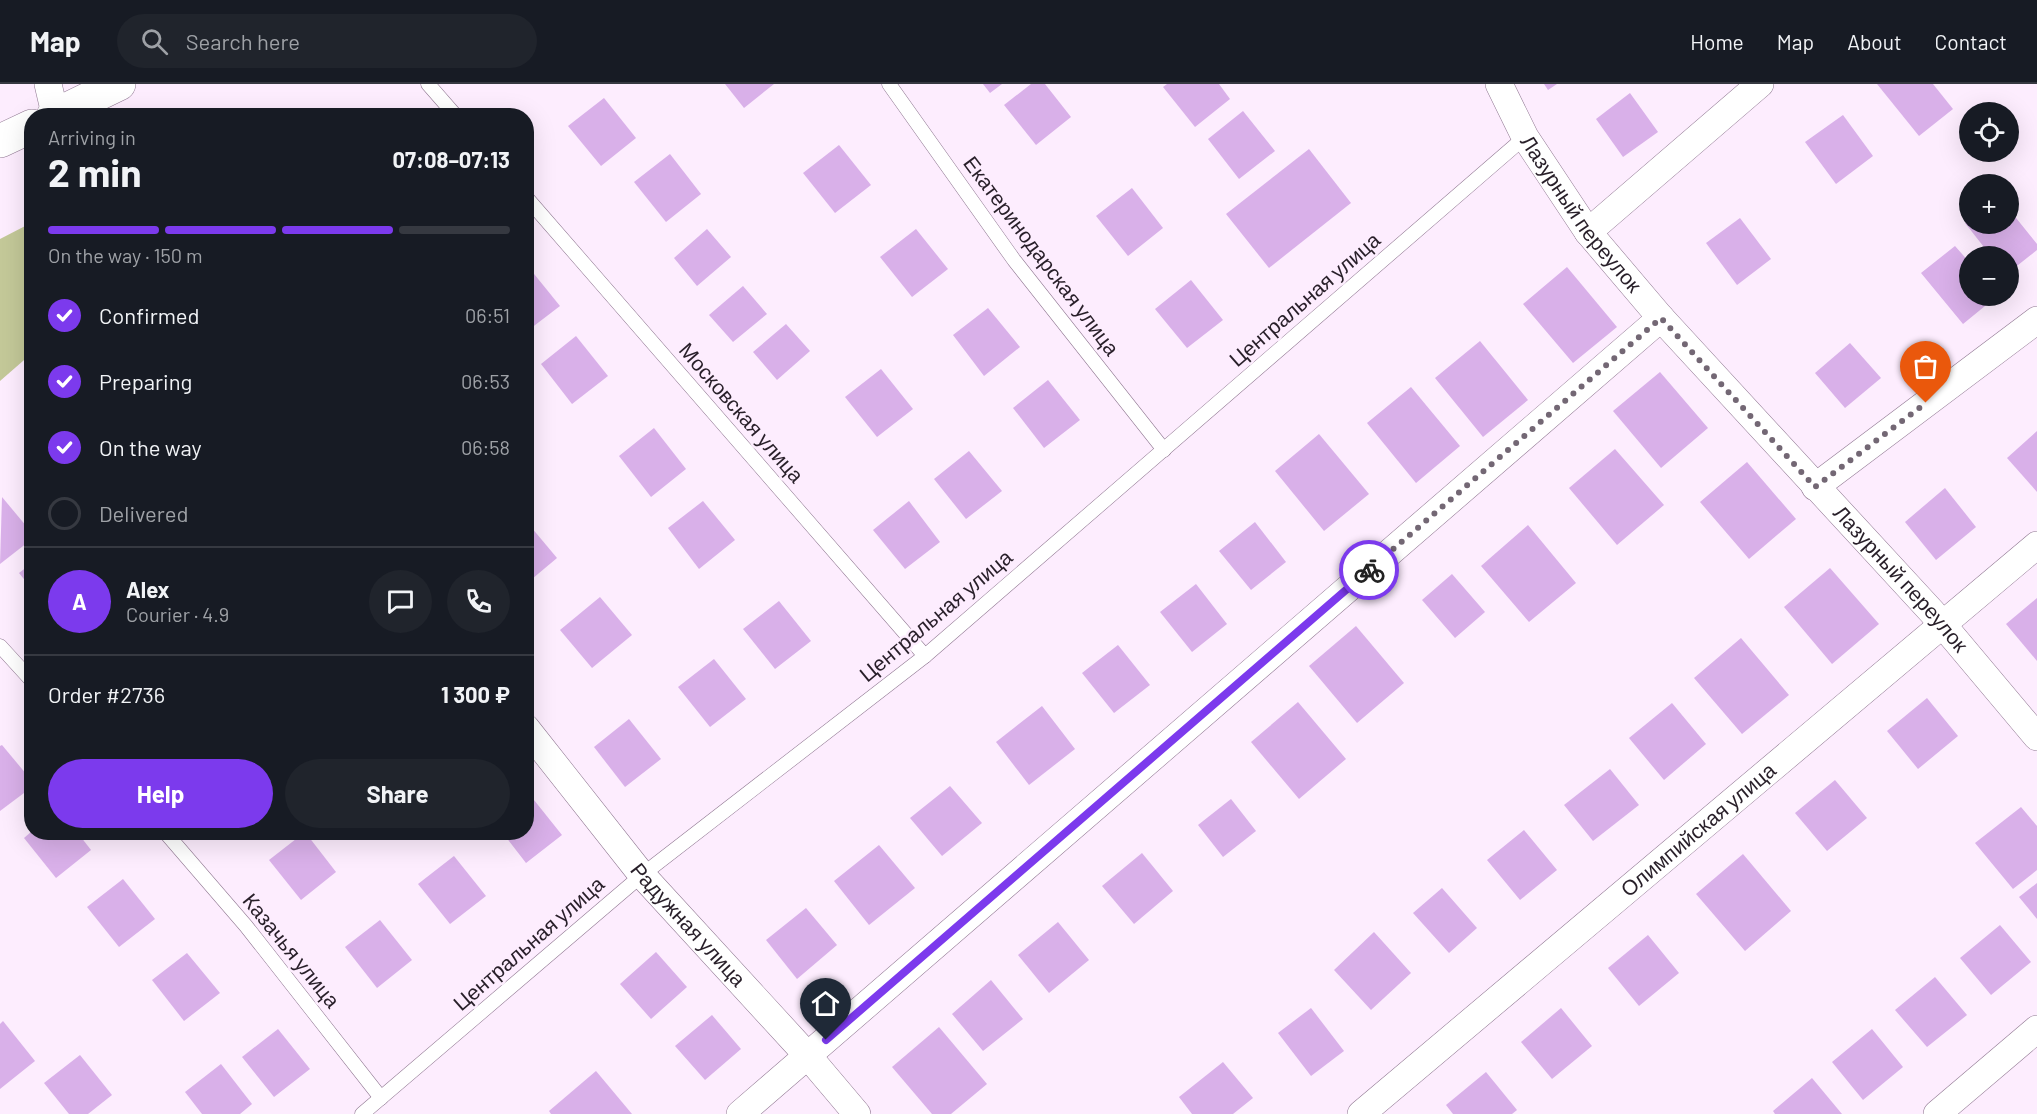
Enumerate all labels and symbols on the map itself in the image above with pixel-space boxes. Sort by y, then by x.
street label: Лазурный переулок [1516,130,1648,297]
street label: Екатеринодарская улица [959,151,1125,360]
street label: Центральная улица [1224,226,1385,371]
street label: Московская улица [675,337,810,487]
pin [1900,341,1951,403]
street label: Лазурный переулок [1829,499,1975,657]
courier [1339,540,1399,600]
street label: Центральная улица [854,544,1017,686]
street label: Олимпийская улица [1615,756,1780,901]
street label: Радужная улица [626,857,752,991]
street label: Центральная улица [448,870,609,1015]
street label: Казачья улица [238,888,346,1012]
pin [800,978,851,1040]

